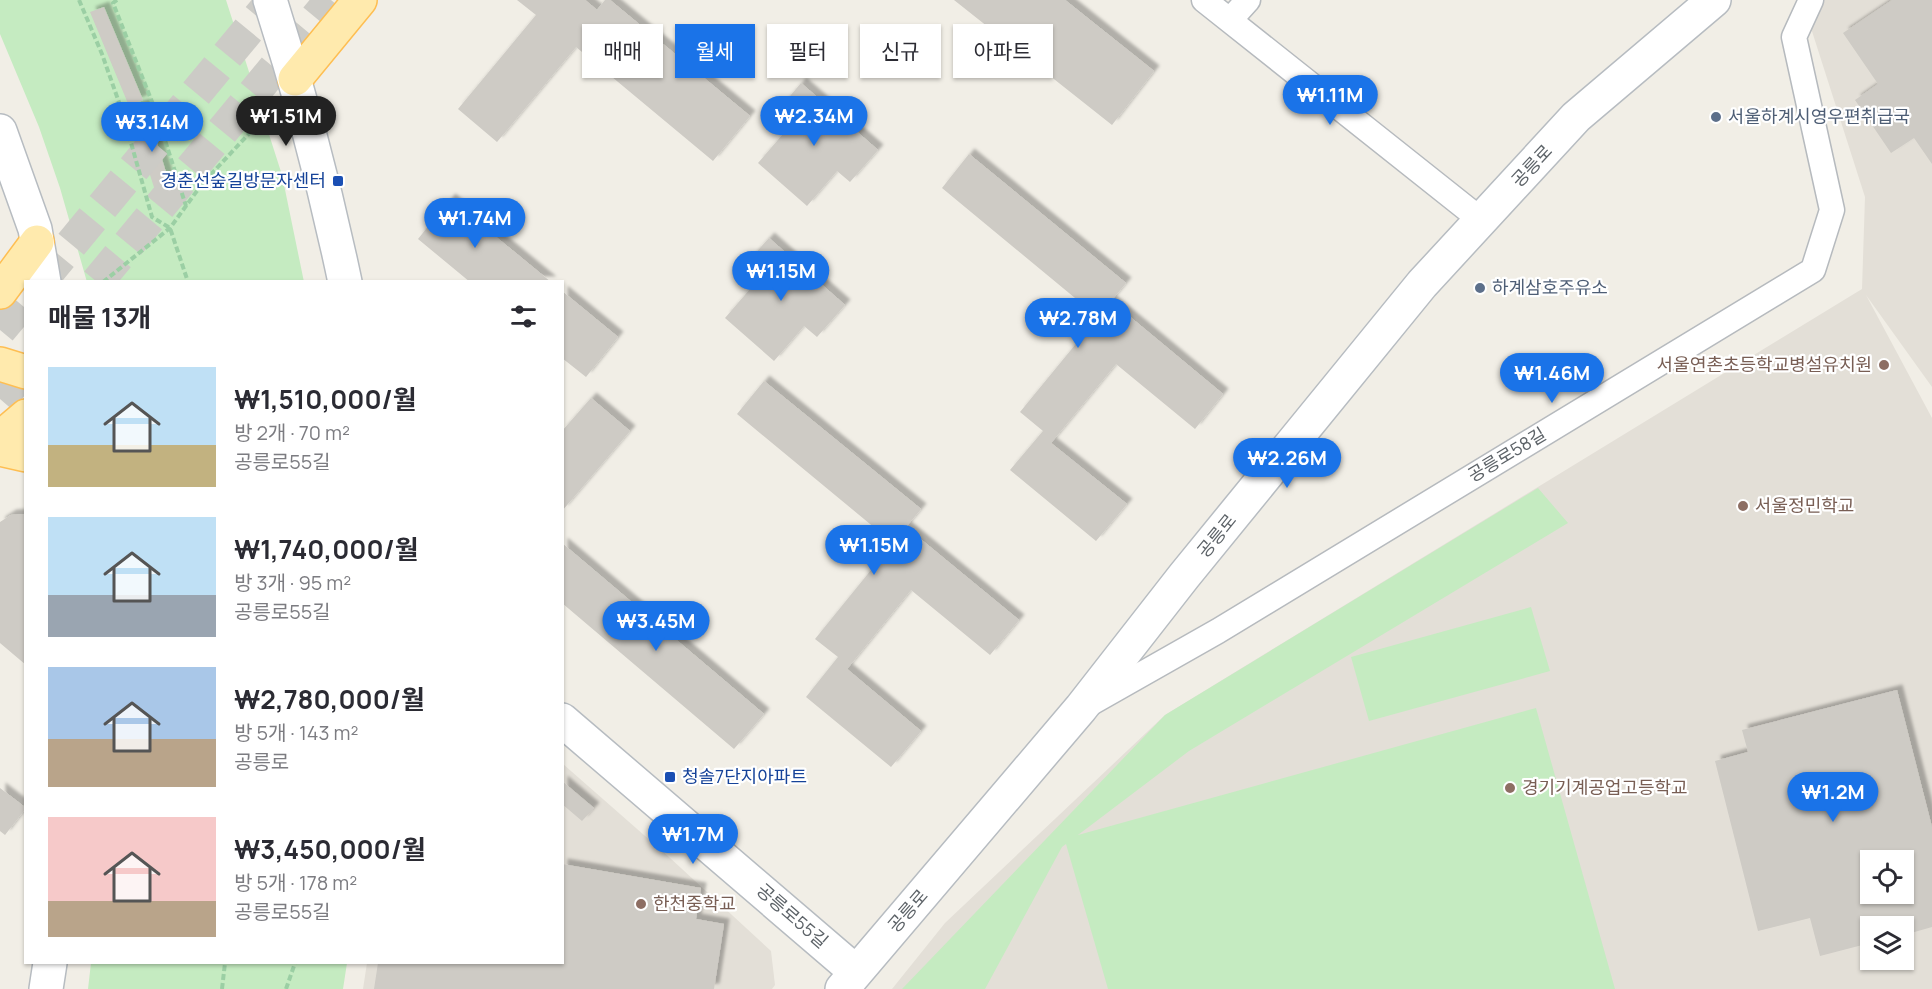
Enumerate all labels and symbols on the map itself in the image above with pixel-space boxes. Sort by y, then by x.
pin: ₩1.11M [1281,75,1379,126]
pin: ₩1.51M [237,96,335,147]
pin: ₩2.34M [765,96,863,147]
pin: ₩3.14M [103,102,201,153]
place label: 서울하계시영우편취급국 [1728,104,1910,128]
marker: 서울하계시영우편취급국 [1709,110,1723,124]
street label: 공릉로 [1506,139,1557,192]
place label: 경춘선숲길방문자센터 [160,168,326,192]
marker: 경춘선숲길방문자센터 [331,174,345,188]
pin: ₩1.74M [426,198,524,249]
pin: ₩1.15M [732,251,830,302]
place label: 하계삼호주유소 [1492,275,1608,299]
marker: 하계삼호주유소 [1473,281,1487,295]
pin: ₩2.78M [1029,298,1127,349]
place label: 서울연촌초등학교병설유치원 [1657,352,1872,376]
pin: ₩1.46M [1503,353,1601,404]
marker: 서울연촌초등학교병설유치원 [1877,358,1891,372]
street label: 공릉로58길 [1463,421,1550,487]
pin: ₩2.26M [1238,438,1336,489]
place label: 서울정민학교 [1755,493,1854,517]
marker: 서울정민학교 [1736,499,1750,513]
street label: 공릉로 [1191,509,1241,562]
pin: ₩1.15M [825,525,923,576]
pin: ₩3.45M [607,601,705,652]
place label: 청솔7단지아파트 [682,764,807,788]
marker: 청솔7단지아파트 [663,770,677,784]
pin: ₩1.2M [1791,772,1875,823]
place label: 경기기계공업고등학교 [1522,775,1688,799]
marker: 경기기계공업고등학교 [1503,781,1517,795]
pin: ₩1.7M [651,814,735,865]
street label: 공릉로55길 [752,878,833,953]
street label: 공릉로 [882,884,933,937]
place label: 한천중학교 [653,891,736,915]
marker: 한천중학교 [634,897,648,911]

